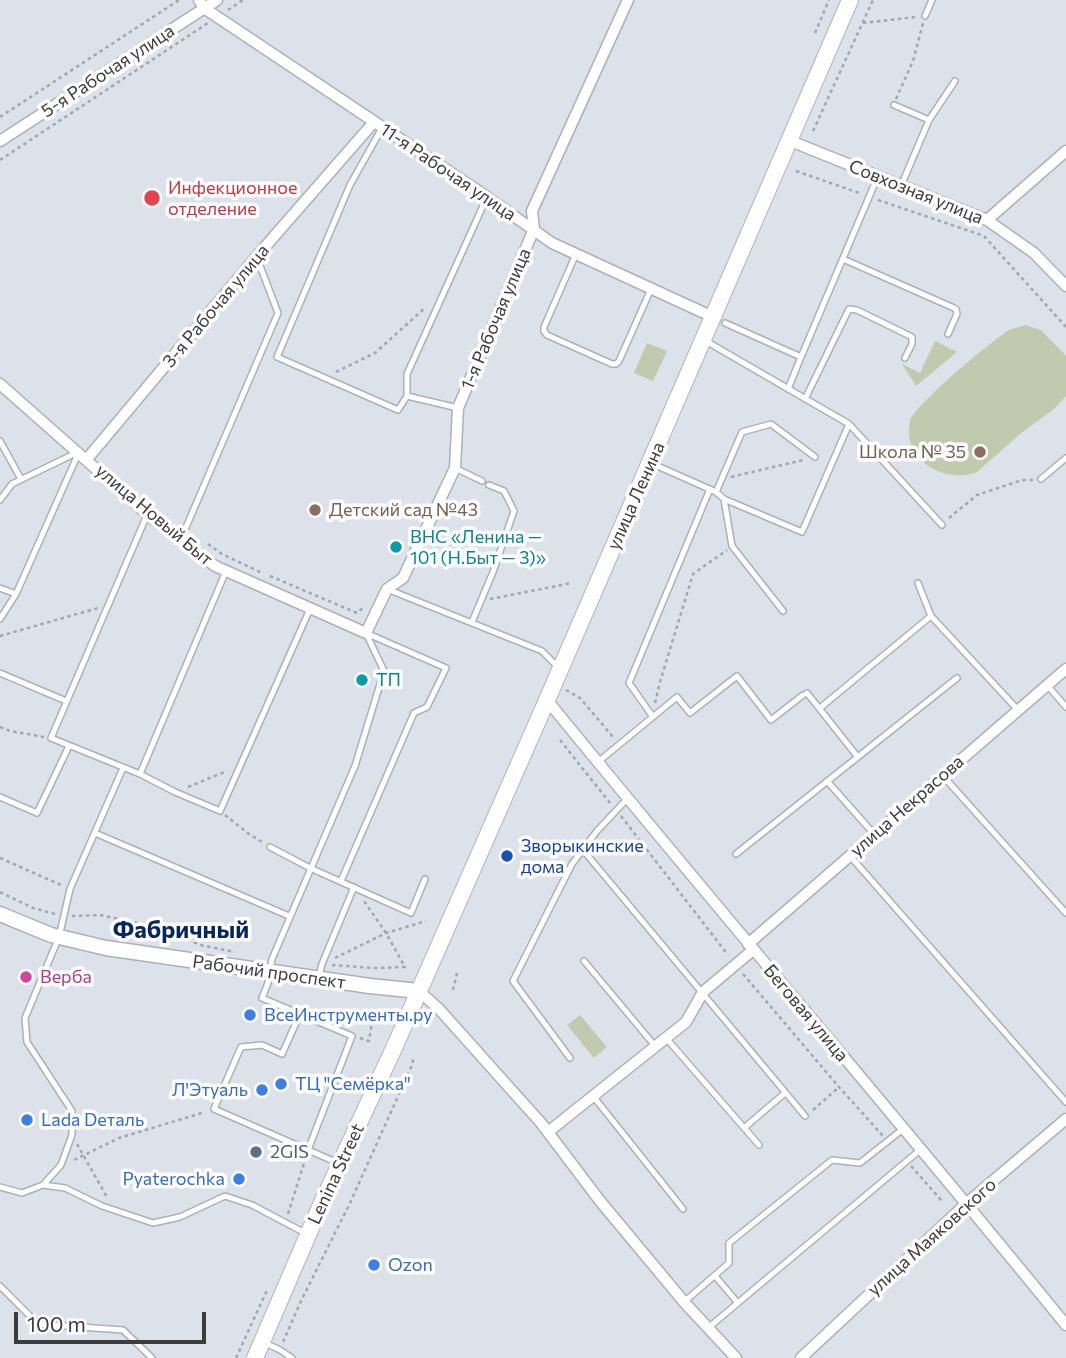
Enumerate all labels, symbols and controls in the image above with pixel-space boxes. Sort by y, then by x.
street label: 5-я Рабочая улица [37,20,179,122]
street label: 11-я Рабочая улица [376,119,520,225]
street label: Совхозная улица [846,155,986,229]
place label: Инфекционное отделение [168,177,297,220]
marker: Инфекционное отделение [142,188,162,208]
street label: 3-я Рабочая улица [158,240,274,372]
street label: 1-я Рабочая улица [456,245,536,393]
street label: улица Ленина [603,439,669,553]
place label: Школа № 35 [859,441,966,463]
marker: Школа № 35 [972,444,988,460]
street label: улица Новый Быт [91,460,217,570]
place label: Детский сад №43 [329,499,478,521]
marker: Детский сад №43 [307,502,323,518]
place label: ВНС «Ленина — 101 (Н.Быт — 3)» [410,526,546,568]
marker: ВНС «Ленина — 101 (Н.Быт — 3)» [388,539,404,555]
place label: ТП [376,669,401,691]
marker: ТП [354,672,370,688]
street label: улица Некрасова [846,751,968,861]
place label: Зворыкинские дома [521,835,644,878]
marker: Зворыкинские дома [499,848,515,864]
district label: Фабричный [113,916,249,944]
street label: Рабочий проспект [191,951,347,993]
street label: Беговая улица [759,960,853,1066]
place label: Верба [40,966,92,988]
marker: Верба [18,969,34,985]
place label: ВсеИнструменты.ру [264,1004,433,1026]
marker: ВсеИнструменты.ру [242,1007,258,1023]
place label: ТЦ "Семёрка" [295,1073,411,1095]
marker: ТЦ "Семёрка" [273,1076,289,1092]
place label: Л'Этуаль [172,1079,248,1101]
marker: Л'Этуаль [254,1082,270,1098]
place label: Lada Dеталь [41,1109,144,1131]
marker: Lada Dеталь [19,1112,35,1128]
street label: Lenina Street [303,1120,369,1228]
place label: 2GIS [270,1141,309,1163]
marker: 2GIS [248,1144,264,1160]
place label: Pyaterochka [122,1168,225,1190]
marker: Pyaterochka [231,1171,247,1187]
street label: улица Маяковского [863,1174,1001,1300]
place label: Ozon [388,1254,433,1276]
marker: Ozon [366,1257,382,1273]
scale bar [18,1298,210,1342]
text: 100 m [27,1311,86,1336]

